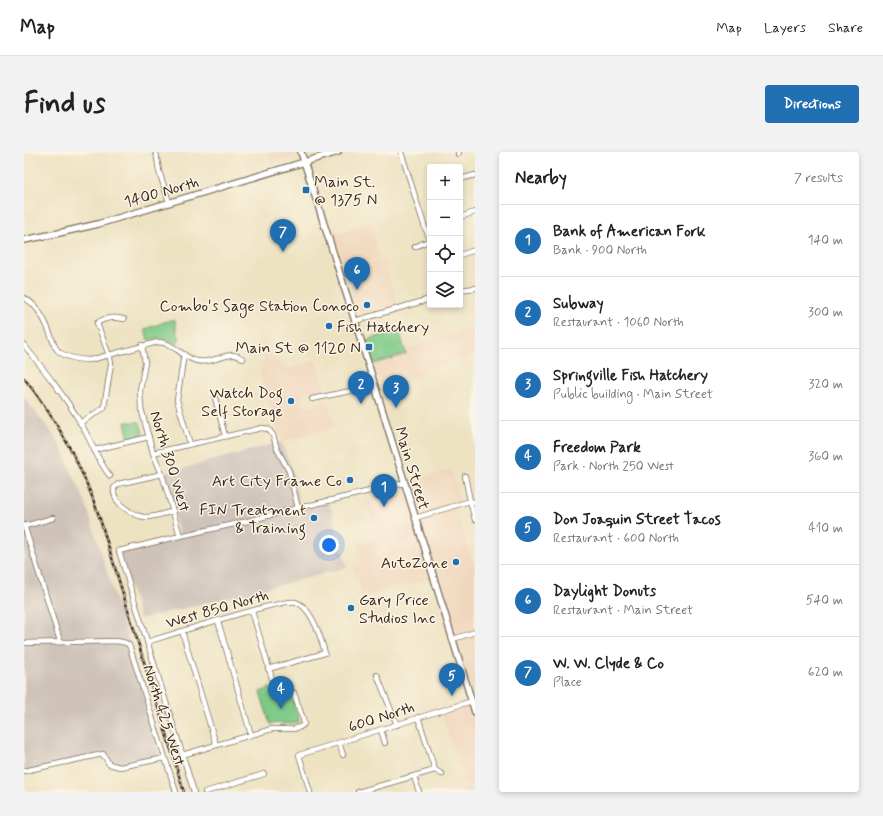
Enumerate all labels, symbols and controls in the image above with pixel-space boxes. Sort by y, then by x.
text: Map [20,15,55,40]
text: Map [716,19,742,37]
text: Layers [764,19,806,37]
text: Share [828,19,863,37]
button: Directions [765,85,859,123]
text: Find us [24,86,105,123]
map controls [427,164,463,308]
button: + [427,164,463,200]
text: Nearby [515,167,567,189]
text: 7 results [794,170,843,187]
street label: 1400 North [122,172,201,213]
place label: Main St. @ 1375 N [314,172,377,211]
marker: Main St. @ 1375 N [301,185,311,195]
button: − [427,200,463,236]
pin: 7 [270,219,296,252]
text: Bank of American Fork [553,222,706,242]
text: 1 [525,232,531,249]
text: 140 m [808,232,843,249]
button: locate [427,236,463,272]
text: Bank · 900 North [553,242,647,259]
pin: 6 [344,257,370,290]
button: layers [427,272,463,308]
text: Subway [553,294,604,314]
place label: Combo's Sage Station Conoco [159,296,359,318]
marker: Combo's Sage Station Conoco [362,300,372,310]
text: 2 [525,304,531,321]
text: 300 m [808,304,843,321]
text: Restaurant · 1060 North [553,314,684,331]
place label: Fish Hatchery [337,317,429,338]
marker: Fish Hatchery [324,321,334,331]
place label: Main St @ 1120 N [235,338,361,359]
marker: Main St @ 1120 N [364,342,374,352]
text: Springville Fish Hatchery [553,366,708,386]
pin: 2 [348,371,374,404]
pin: 3 [383,375,409,408]
text: 3 [525,376,531,393]
text: 320 m [809,376,843,393]
place label: Watch Dog Self Storage [201,383,283,422]
text: Public building · Main Street [553,386,713,403]
marker: Watch Dog Self Storage [286,396,296,406]
street label: North 300 West [144,408,195,515]
street label: Main Street [389,424,434,513]
text: Freedom Park [553,438,641,458]
text: 4 [524,448,532,465]
text: 360 m [808,448,843,465]
text: Park · North 250 West [553,458,674,475]
place label: Art City Frame Co [212,471,342,492]
pin: 1 [371,474,397,507]
marker: Art City Frame Co [345,475,355,485]
place label: FIN Treatment & Training [200,500,306,540]
text: Don Joaquin Street Tacos [553,510,721,530]
marker: FIN Treatment & Training [309,513,319,523]
text: 5 [524,520,532,537]
text: 410 m [808,520,843,537]
text: Restaurant · 600 North [553,530,679,547]
your location [319,535,339,555]
place label: AutoZone [381,553,448,574]
marker: AutoZone [451,557,461,567]
text: Daylight Donuts [553,582,656,602]
street label: West 850 North [164,585,271,634]
place label: Gary Price Studios Inc [359,590,436,629]
text: 6 [525,592,531,609]
text: 540 m [806,592,843,609]
text: Restaurant · Main Street [553,602,693,619]
marker: Gary Price Studios Inc [346,603,356,613]
text: W. W. Clyde & Co [553,654,664,674]
street label: North 425 West [137,662,190,769]
pin: 5 [439,663,465,696]
text: 7 [524,664,532,681]
text: 620 m [808,664,843,681]
text: Place [553,674,582,691]
pin: 4 [268,676,294,709]
street label: 600 North [346,697,417,738]

